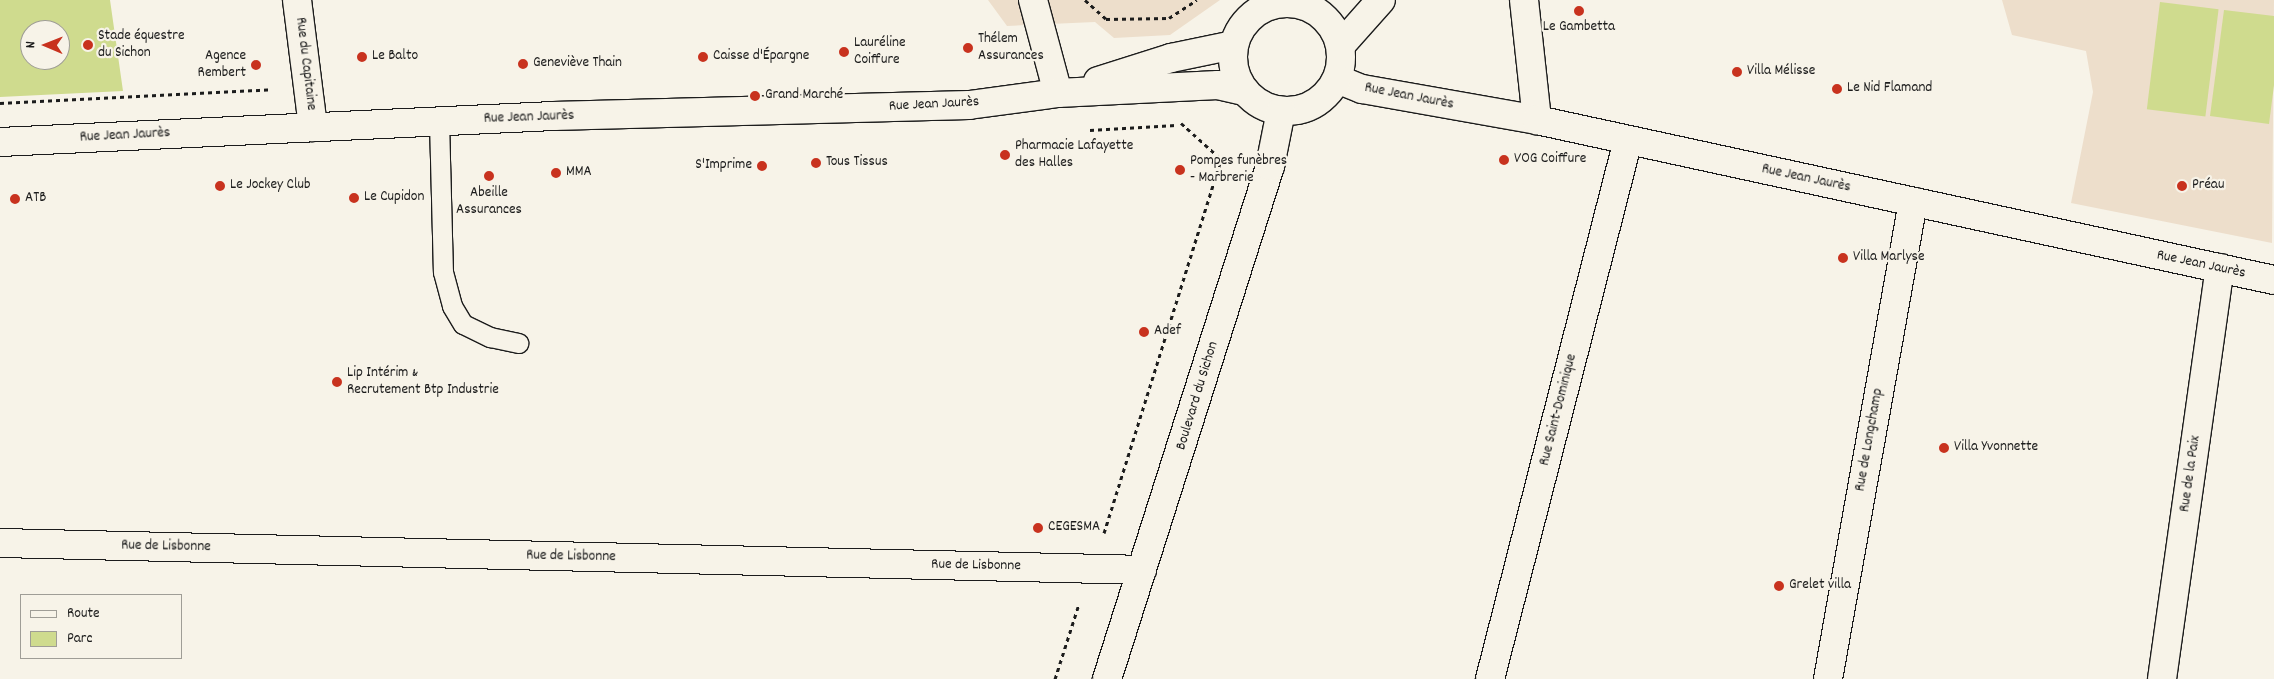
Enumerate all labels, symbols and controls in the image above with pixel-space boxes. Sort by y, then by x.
marker: Le Gambetta [1573,5,1585,17]
street label: Rue du Capitaine [290,16,320,112]
place label: Le Gambetta [1543,19,1615,37]
north arrow [20,20,70,70]
place label: Stade équestre du Sichon [98,27,184,62]
place label: Thélem Assurances [978,30,1044,65]
place label: Lauréline Coiffure [854,34,906,69]
marker: Stade équestre du Sichon [82,39,94,51]
text: N [21,41,41,48]
marker: Thélem Assurances [962,42,974,54]
marker: Lauréline Coiffure [838,46,850,58]
place label: Agence Rembert [198,47,246,82]
place label: Le Balto [372,48,418,66]
place label: Caisse d'Épargne [713,48,809,66]
marker: Le Balto [356,51,368,63]
marker: Caisse d'Épargne [697,51,709,63]
place label: Geneviève Thain [533,55,622,73]
marker: Geneviève Thain [517,58,529,70]
marker: Agence Rembert [250,59,262,71]
place label: Villa Mélisse [1747,63,1815,81]
marker: Villa Mélisse [1731,66,1743,78]
street label: Rue Jean Jaurès [1363,80,1455,114]
place label: Le Nid Flamand [1847,80,1932,98]
marker: Le Nid Flamand [1831,83,1843,95]
place label: Grand Marché [765,87,843,105]
marker: Grand Marché [749,90,761,102]
street label: Rue Jean Jaurès [888,94,980,116]
street label: Rue Jean Jaurès [483,107,575,129]
street label: Rue Jean Jaurès [79,125,171,147]
place label: Pharmacie Lafayette des Halles [1015,137,1133,172]
marker: Pharmacie Lafayette des Halles [999,149,1011,161]
place label: VOG Coiffure [1514,151,1586,169]
place label: Pompes funèbres - Marbrerie [1190,152,1287,187]
place label: Tous Tissus [826,154,888,172]
marker: VOG Coiffure [1498,154,1510,166]
place label: S'Imprime [695,157,752,175]
marker: Tous Tissus [810,157,822,169]
marker: S'Imprime [756,160,768,172]
street label: Rue Jean Jaurès [1760,161,1852,197]
place label: MMA [566,164,592,182]
marker: Pompes funèbres - Marbrerie [1174,164,1186,176]
marker: MMA [550,167,562,179]
marker: Abeille Assurances [483,170,495,182]
place label: Le Jockey Club [230,177,311,195]
place label: Préau [2192,177,2224,195]
marker: Le Jockey Club [214,180,226,192]
marker: Préau [2176,180,2188,192]
place label: Abeille Assurances [456,184,522,219]
place label: Le Cupidon [364,189,424,207]
place label: ATB [25,190,46,208]
marker: Le Cupidon [348,192,360,204]
marker: ATB [9,193,21,205]
street label: Rue Jean Jaurès [2155,247,2247,283]
place label: Villa Marlyse [1853,249,1925,267]
marker: Villa Marlyse [1837,252,1849,264]
place label: Adef [1154,323,1181,341]
marker: Adef [1138,326,1150,338]
street label: Boulevard du Sichon [1173,340,1223,452]
street label: Rue Saint-Dominique [1536,352,1582,468]
place label: Lip Intérim & Recrutement Btp Industrie [347,364,499,399]
marker: Lip Intérim & Recrutement Btp Industrie [331,376,343,388]
street label: Rue de Longchamp [1852,387,1888,493]
street label: Rue de la Paix [2177,435,2205,513]
place label: Villa Yvonnette [1954,439,2038,457]
marker: Villa Yvonnette [1938,442,1950,454]
place label: CEGESMA [1048,519,1100,537]
marker: CEGESMA [1032,522,1044,534]
street label: Rue de Lisbonne [121,537,211,557]
street label: Rue de Lisbonne [526,547,616,567]
street label: Rue de Lisbonne [931,556,1021,576]
place label: Grelet villa [1789,577,1851,595]
marker: Grelet villa [1773,580,1785,592]
legend [20,594,182,659]
text: Route [67,603,100,625]
text: Parc [67,628,92,650]

